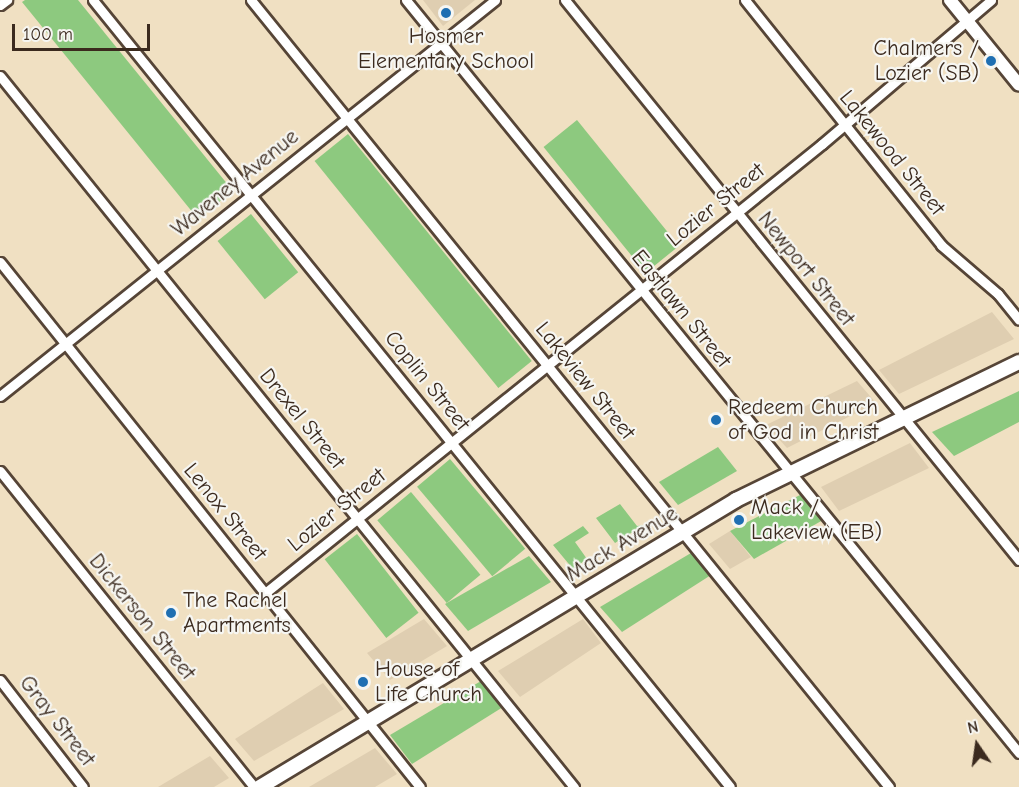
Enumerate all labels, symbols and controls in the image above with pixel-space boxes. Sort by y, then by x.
marker: Hosmer Elementary School [439,6,453,20]
scale bar [15,12,153,50]
place label: Hosmer Elementary School [358,23,534,74]
text: 100 m [23,24,73,45]
place label: Chalmers / Lozier (SB) [873,35,979,86]
marker: Chalmers / Lozier (SB) [984,54,998,68]
street label: Lakewood Street [833,85,951,221]
street label: Waveney Avenue [166,124,304,242]
street label: Lozier Street [662,157,770,253]
street label: Newport Street [752,207,860,331]
street label: Eastlawn Street [625,245,737,373]
street label: Lakeview Street [529,317,641,445]
street label: Coplin Street [379,326,475,436]
street label: Drexel Street [254,364,350,474]
place label: Redeem Church of God in Christ [728,394,878,446]
marker: Redeem Church of God in Christ [709,413,723,427]
street label: Lenox Street [178,458,272,566]
street label: Lozier Street [283,462,391,558]
place label: Mack / Lakeview (EB) [751,494,882,546]
street label: Mack Avenue [561,500,683,588]
marker: Mack / Lakeview (EB) [732,513,746,527]
street label: Dickerson Street [83,549,201,685]
place label: The Rachel Apartments [183,587,291,638]
marker: The Rachel Apartments [164,606,178,620]
place label: House of Life Church [375,656,482,708]
street label: Gray Street [13,670,101,772]
marker: House of Life Church [356,675,370,689]
north arrow [947,715,1007,775]
text: N [966,718,980,737]

